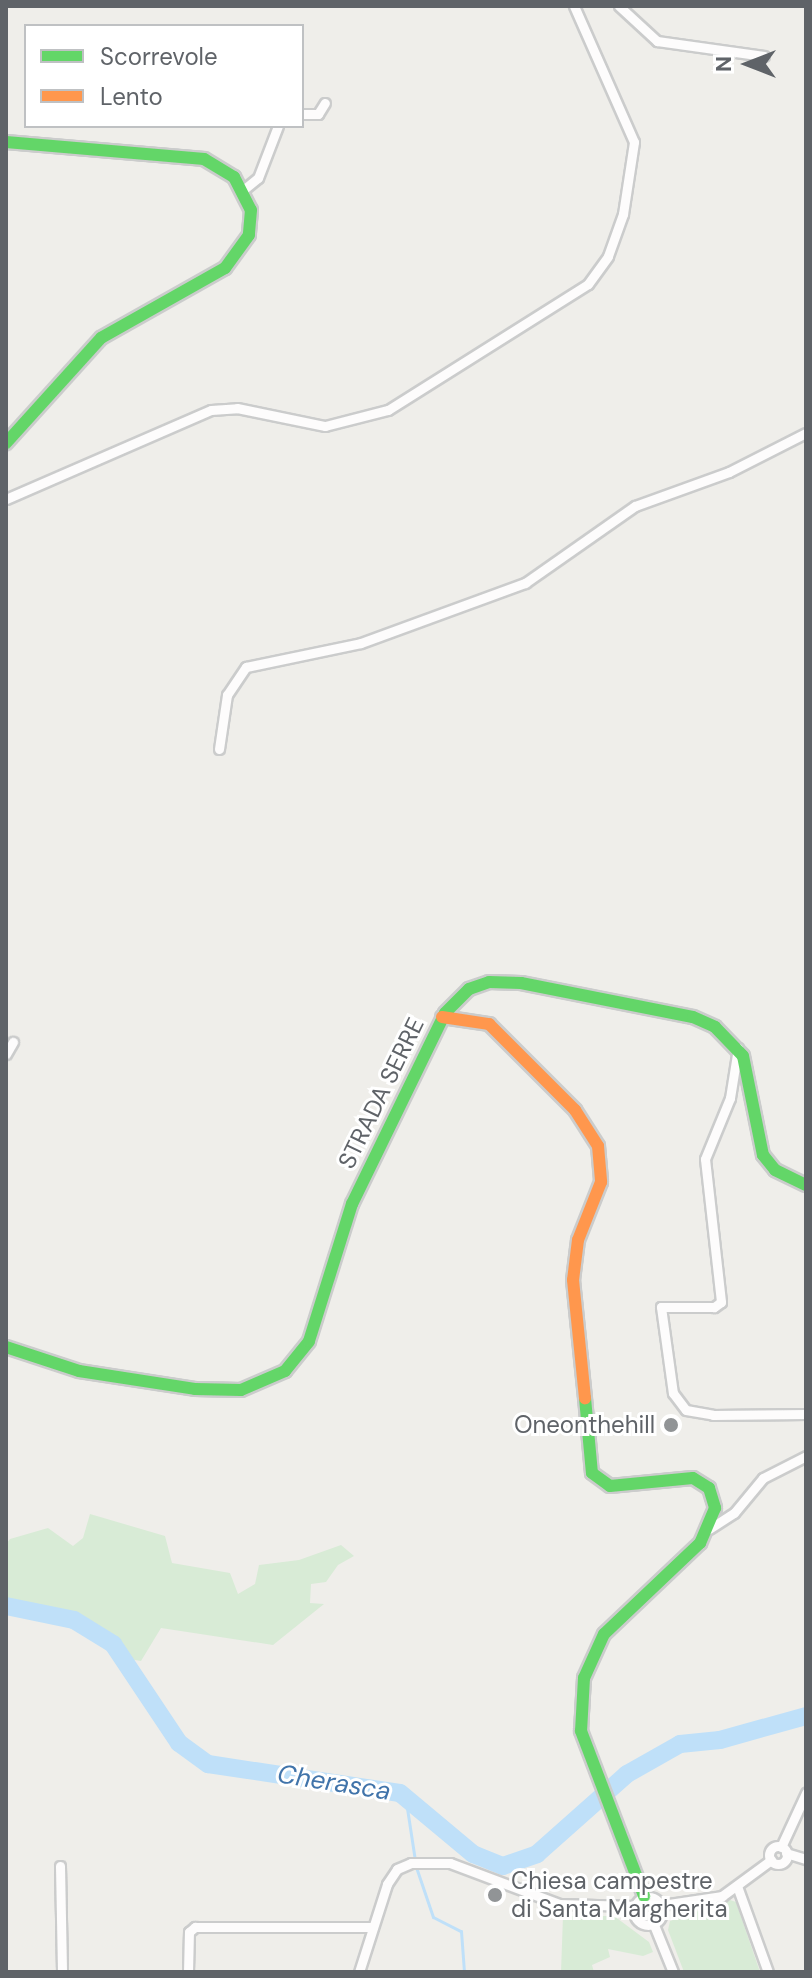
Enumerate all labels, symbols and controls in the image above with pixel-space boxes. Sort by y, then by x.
legend [24,24,304,128]
north arrow [708,24,788,104]
text: Scorrevole [100,41,218,72]
text: N [709,56,738,72]
text: Lento [100,81,163,112]
street label: STRADA SERRE [332,1013,430,1173]
place label: Oneonthehill [514,1411,655,1439]
marker: Oneonthehill [662,1416,680,1434]
water label: Cherasca [275,1759,393,1807]
place label: Chiesa campestre di Santa Margherita [511,1867,728,1923]
marker: Chiesa campestre di Santa Margherita [486,1886,504,1904]

